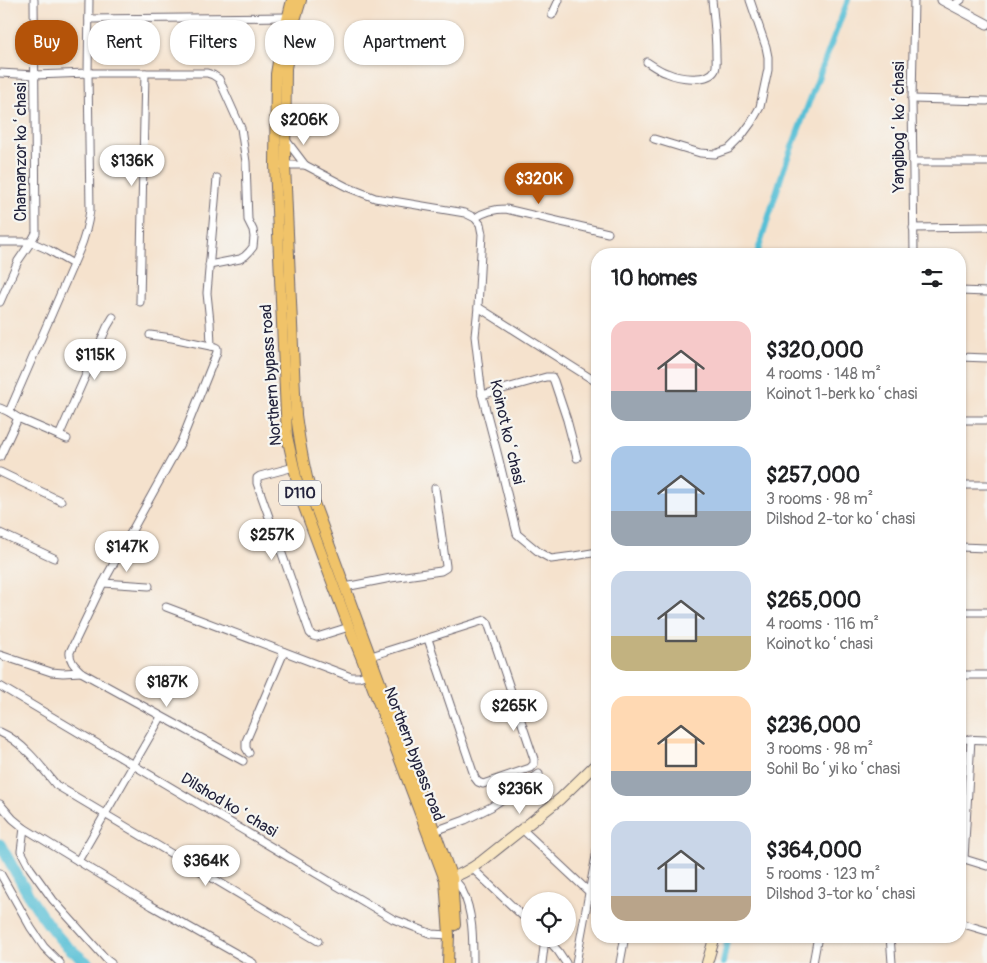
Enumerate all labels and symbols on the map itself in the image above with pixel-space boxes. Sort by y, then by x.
street label: Yangibogʻ koʻchasi [889,61,909,194]
street label: Chamanzor koʻchasi [11,82,31,222]
pin: $206K [269,104,339,146]
pin: $136K [97,144,167,187]
pin: $320K [504,162,574,205]
street label: Northern bypass road [256,304,286,446]
pin: $115K [60,338,130,381]
street label: Koinot koʻchasi [485,378,529,486]
road number: D110 [279,480,321,506]
pin: $257K [237,518,307,561]
pin: $147K [92,530,162,573]
pin: $187K [132,666,202,708]
street label: Northern bypass road [379,684,449,824]
pin: $265K [479,690,549,732]
street label: Dilshod koʻchasi [177,768,281,842]
pin: $236K [485,772,555,815]
pin: $364K [171,844,241,887]

